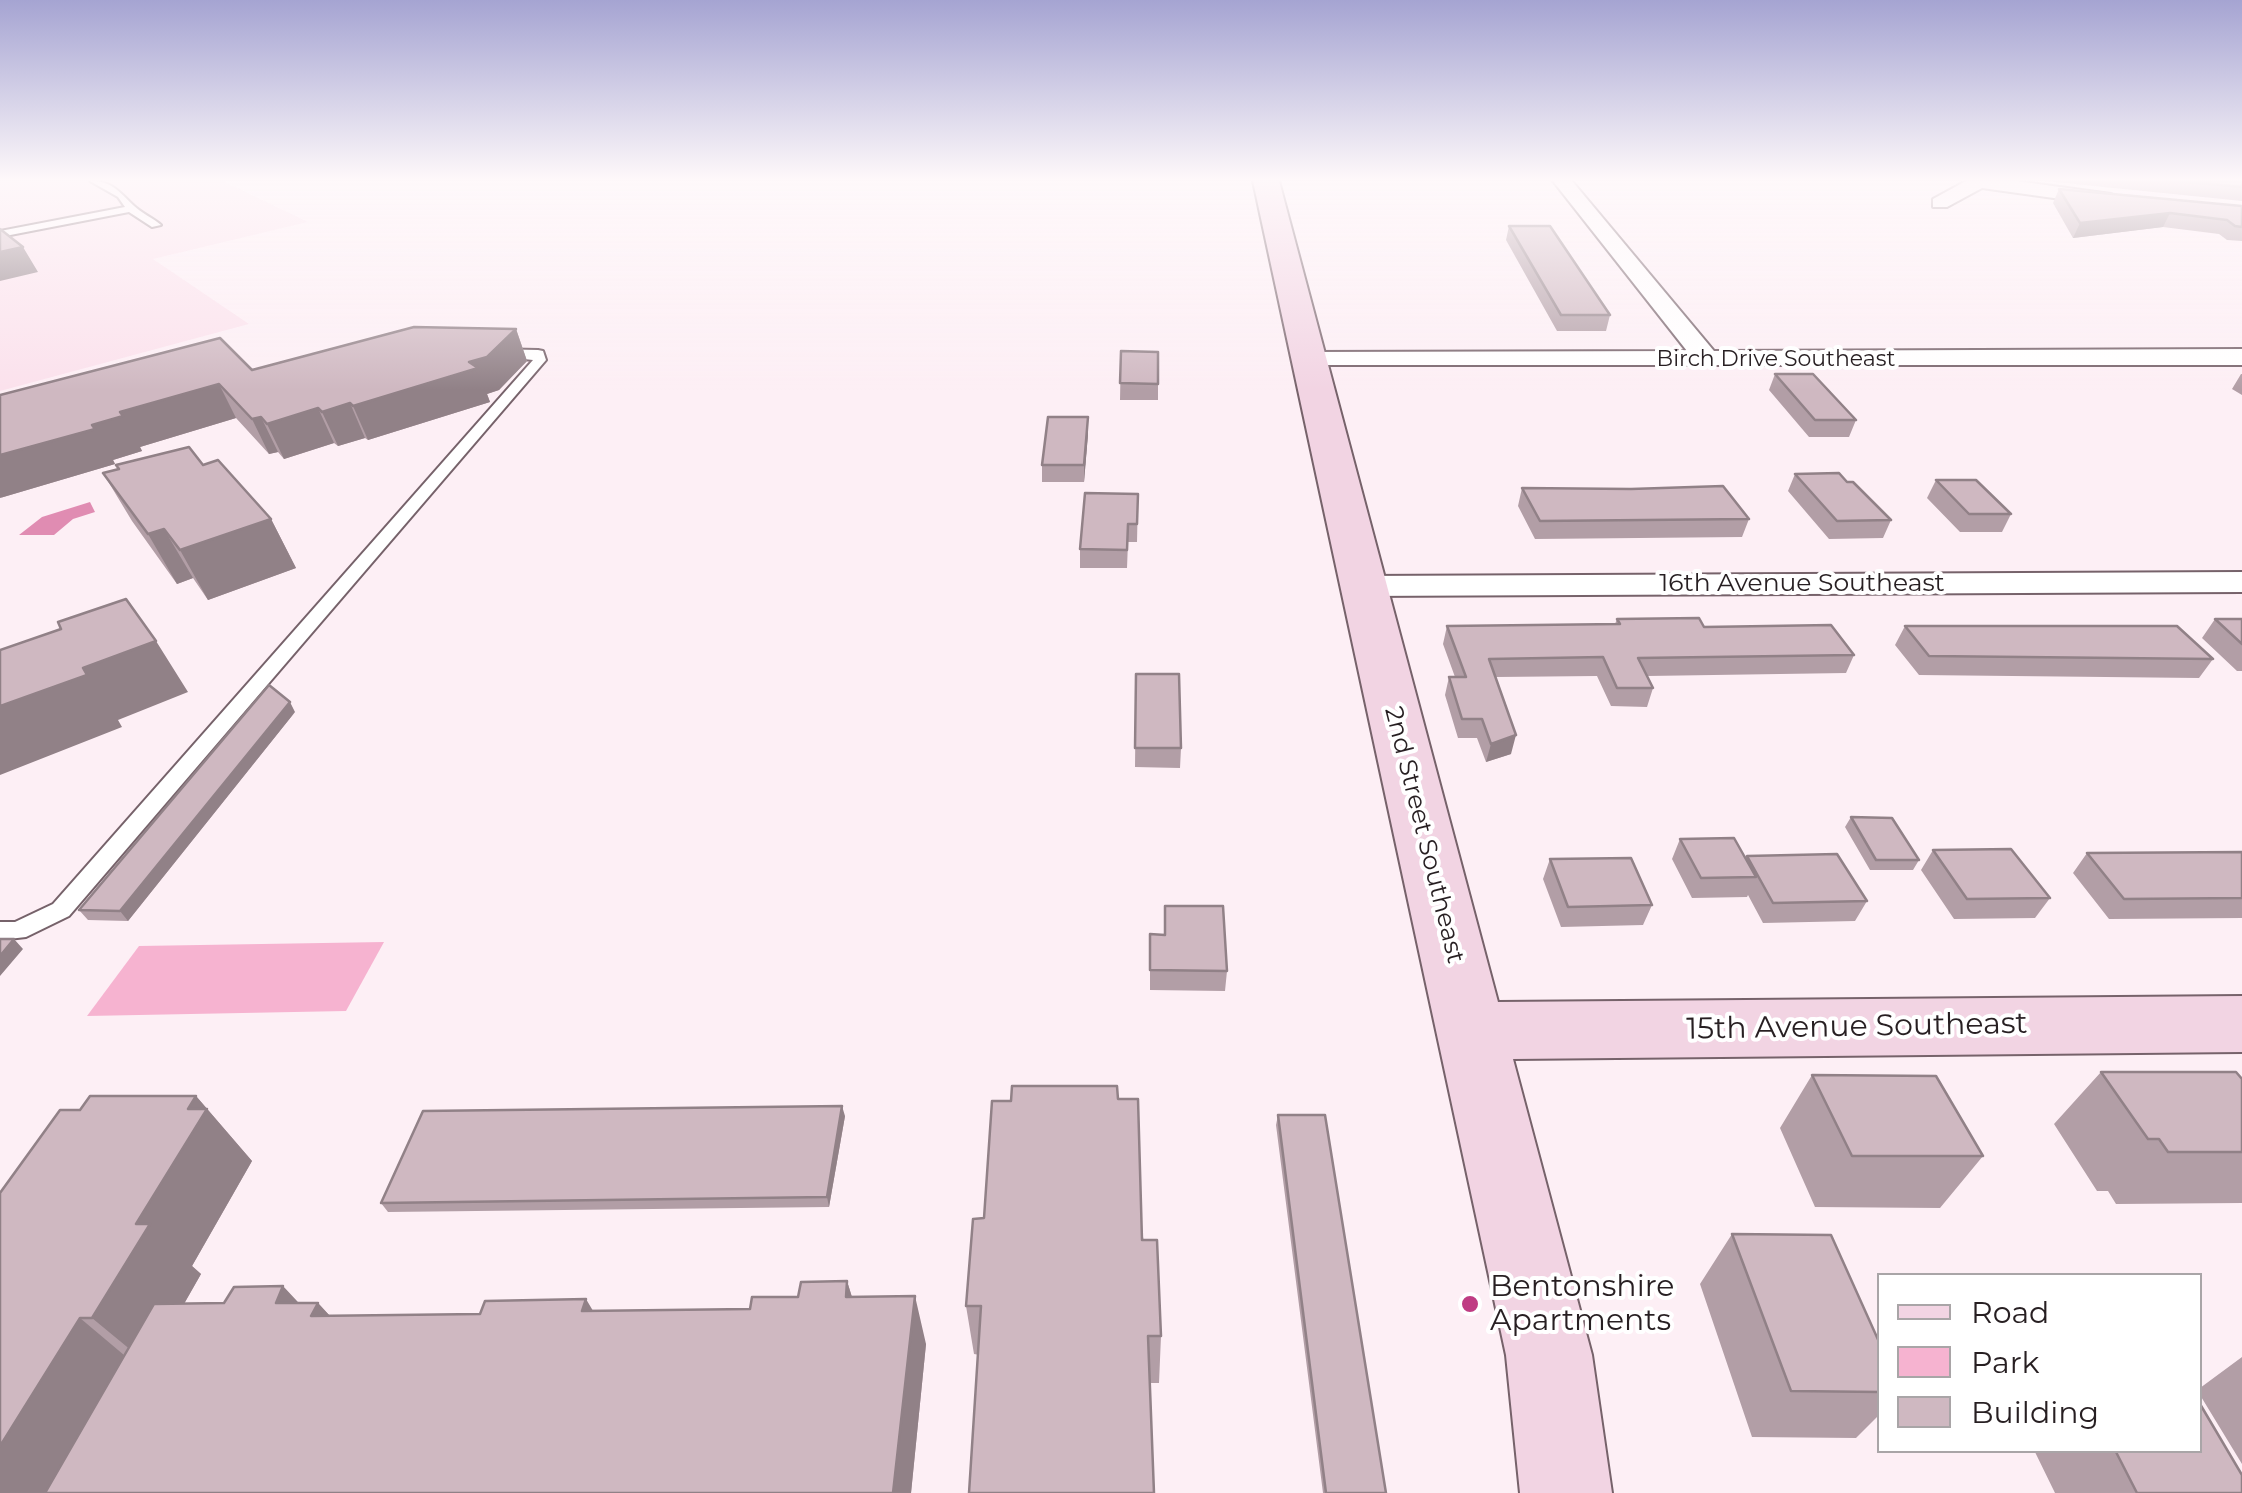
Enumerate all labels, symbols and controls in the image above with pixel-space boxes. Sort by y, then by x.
street label: Birch Drive Southeast [1657,347,1895,373]
street label: 16th Avenue Southeast [1659,569,1945,599]
street label: 2nd Street Southeast [1378,704,1470,966]
street label: 15th Avenue Southeast [1686,1006,2028,1048]
place label: Bentonshire Apartments [1490,1269,1674,1340]
legend [1877,1273,2202,1453]
marker: Bentonshire Apartments [1459,1293,1481,1315]
text: Road [1971,1294,2049,1331]
text: Park [1971,1344,2040,1381]
text: Building [1971,1394,2099,1431]

